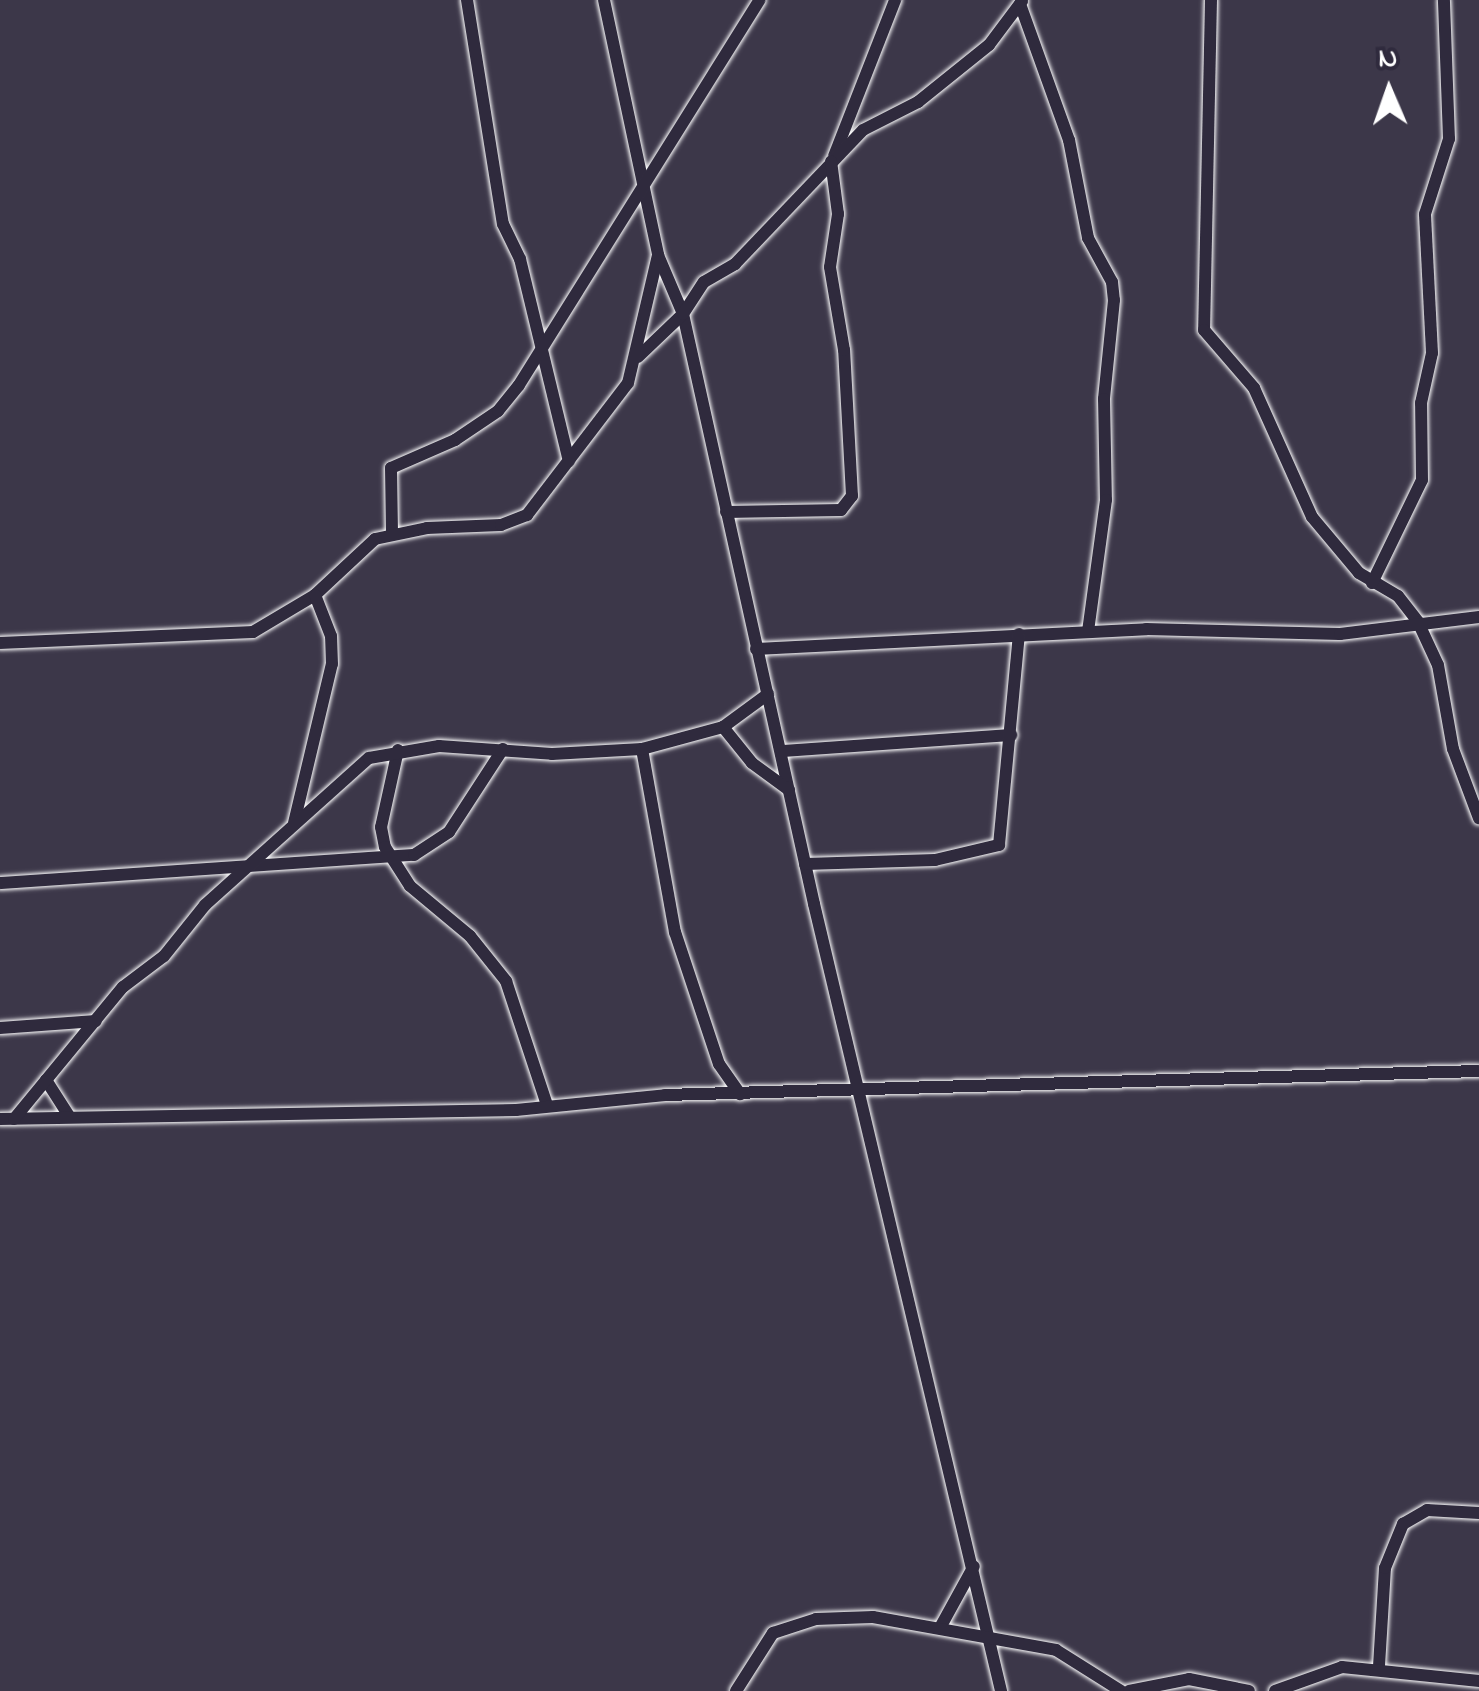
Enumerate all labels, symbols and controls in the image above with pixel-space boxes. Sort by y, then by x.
text: N [1378,39,1398,80]
north arrow [1339,40,1439,140]

